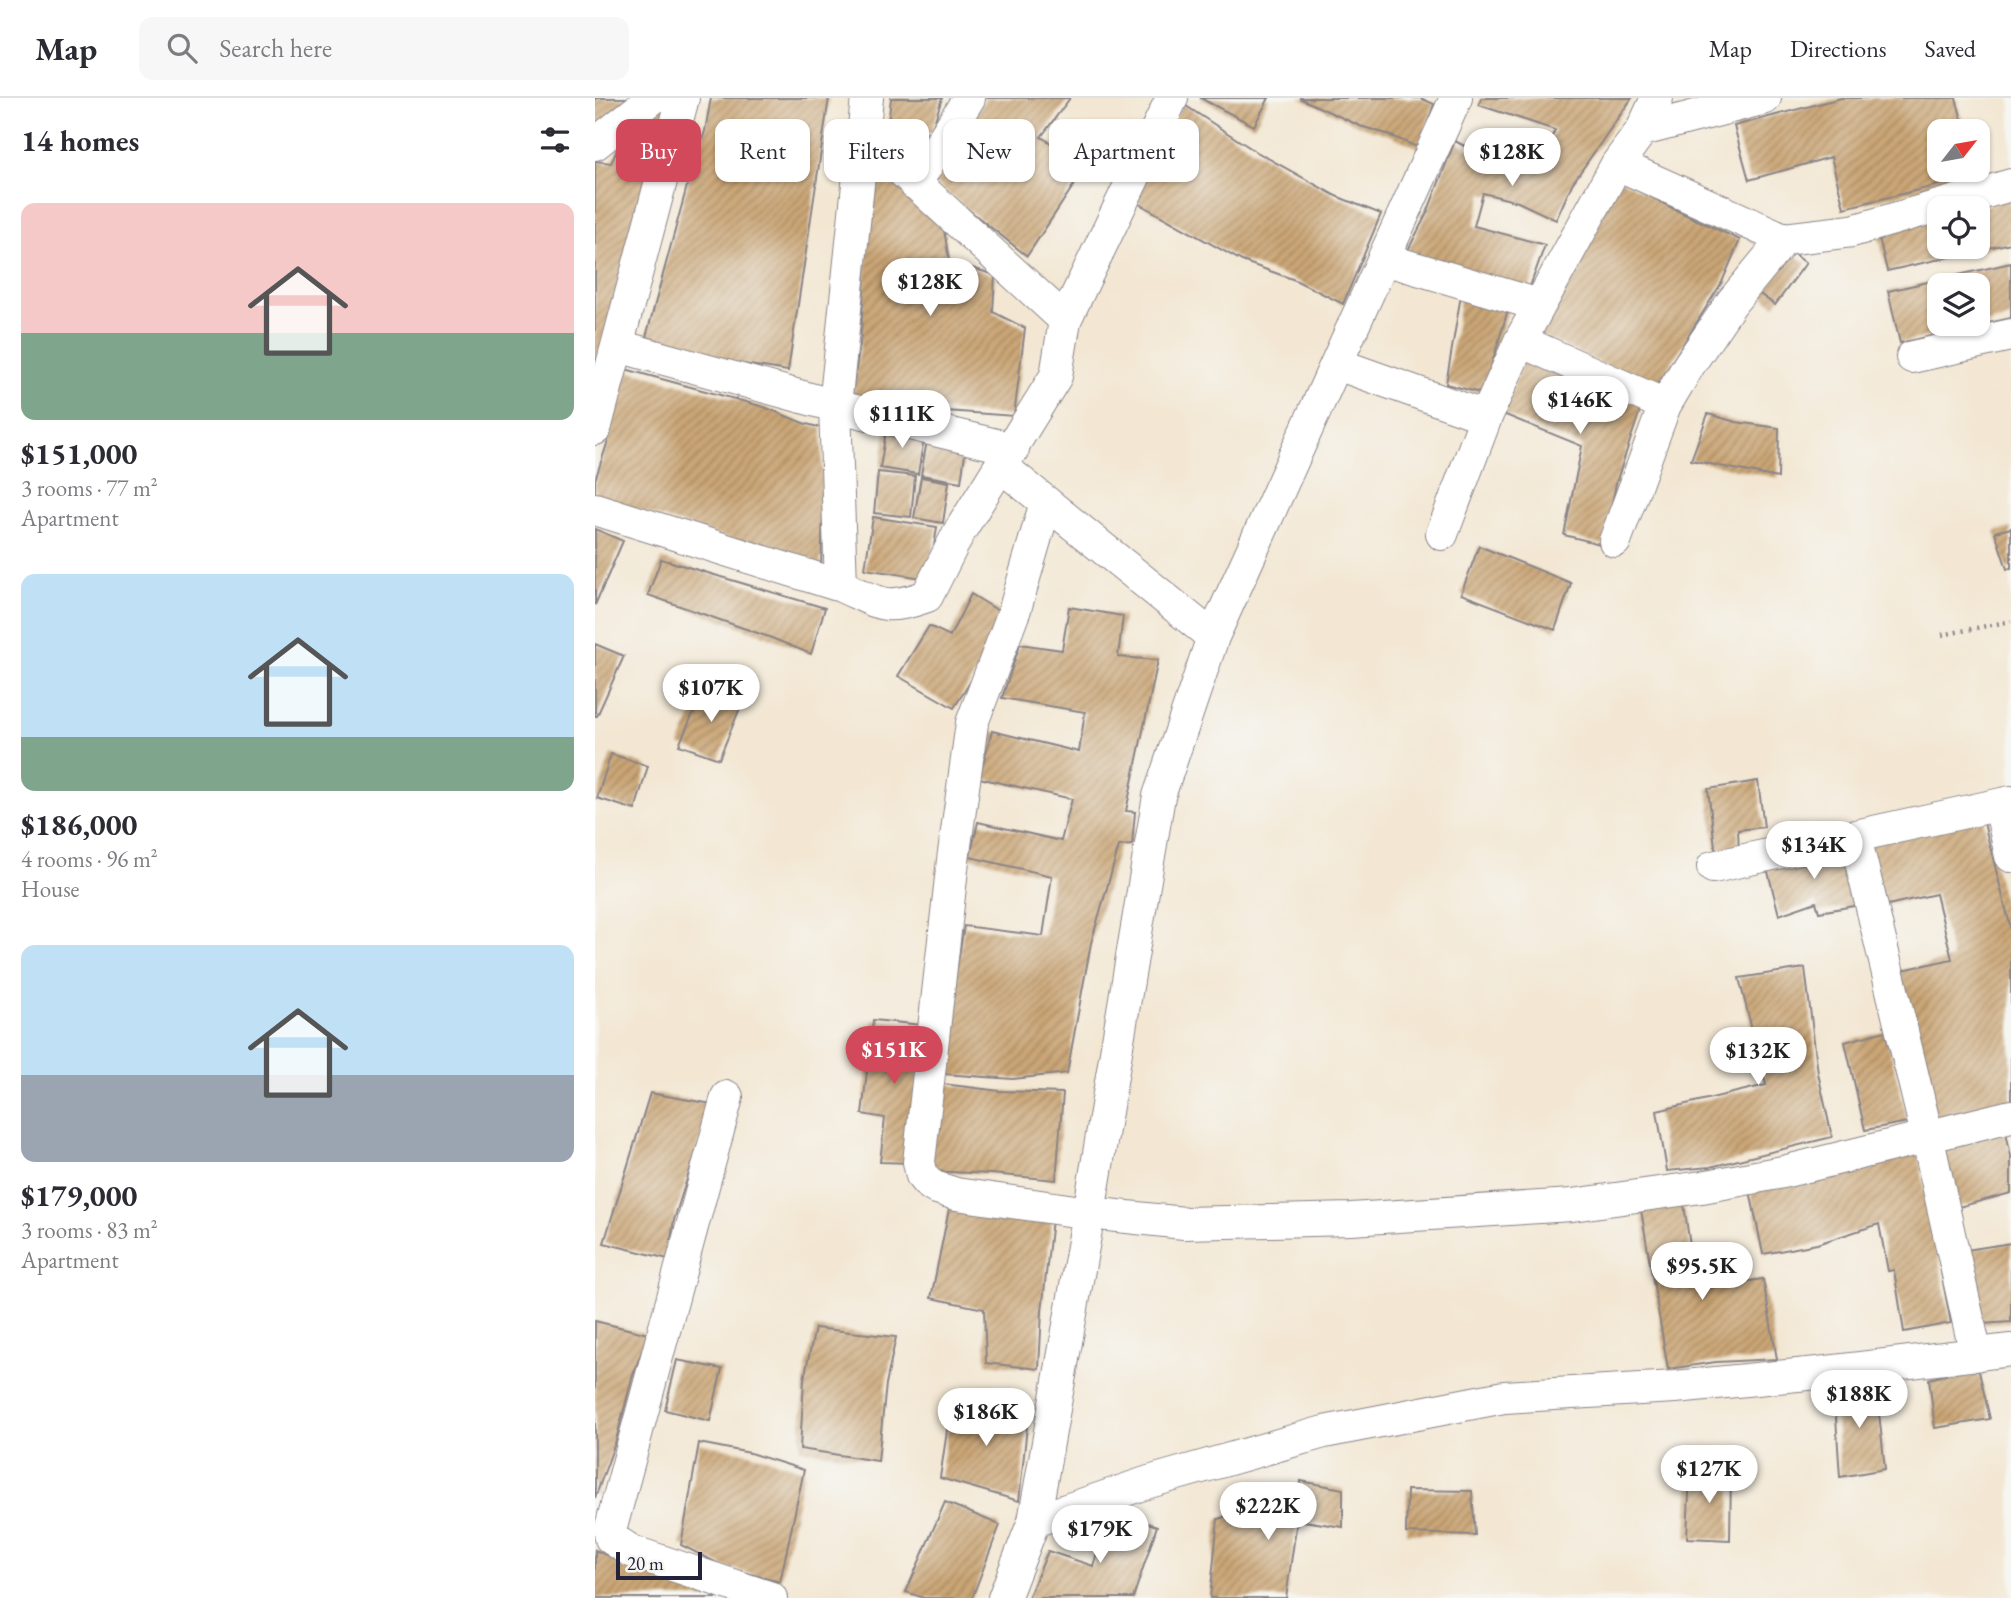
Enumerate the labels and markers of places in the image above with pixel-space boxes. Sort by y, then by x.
pin: $128K [1463,129,1561,188]
pin: $128K [881,258,979,318]
pin: $146K [1531,376,1629,436]
pin: $111K [853,390,951,450]
pin: $107K [662,664,760,724]
pin: $134K [1765,822,1863,881]
pin: $151K [845,1026,943,1086]
pin: $132K [1709,1028,1807,1087]
pin: $95.5K [1645,1242,1759,1302]
pin: $188K [1810,1370,1908,1430]
pin: $186K [937,1388,1035,1448]
pin: $127K [1660,1446,1758,1505]
pin: $222K [1219,1482,1317,1542]
pin: $179K [1051,1506,1149,1565]

